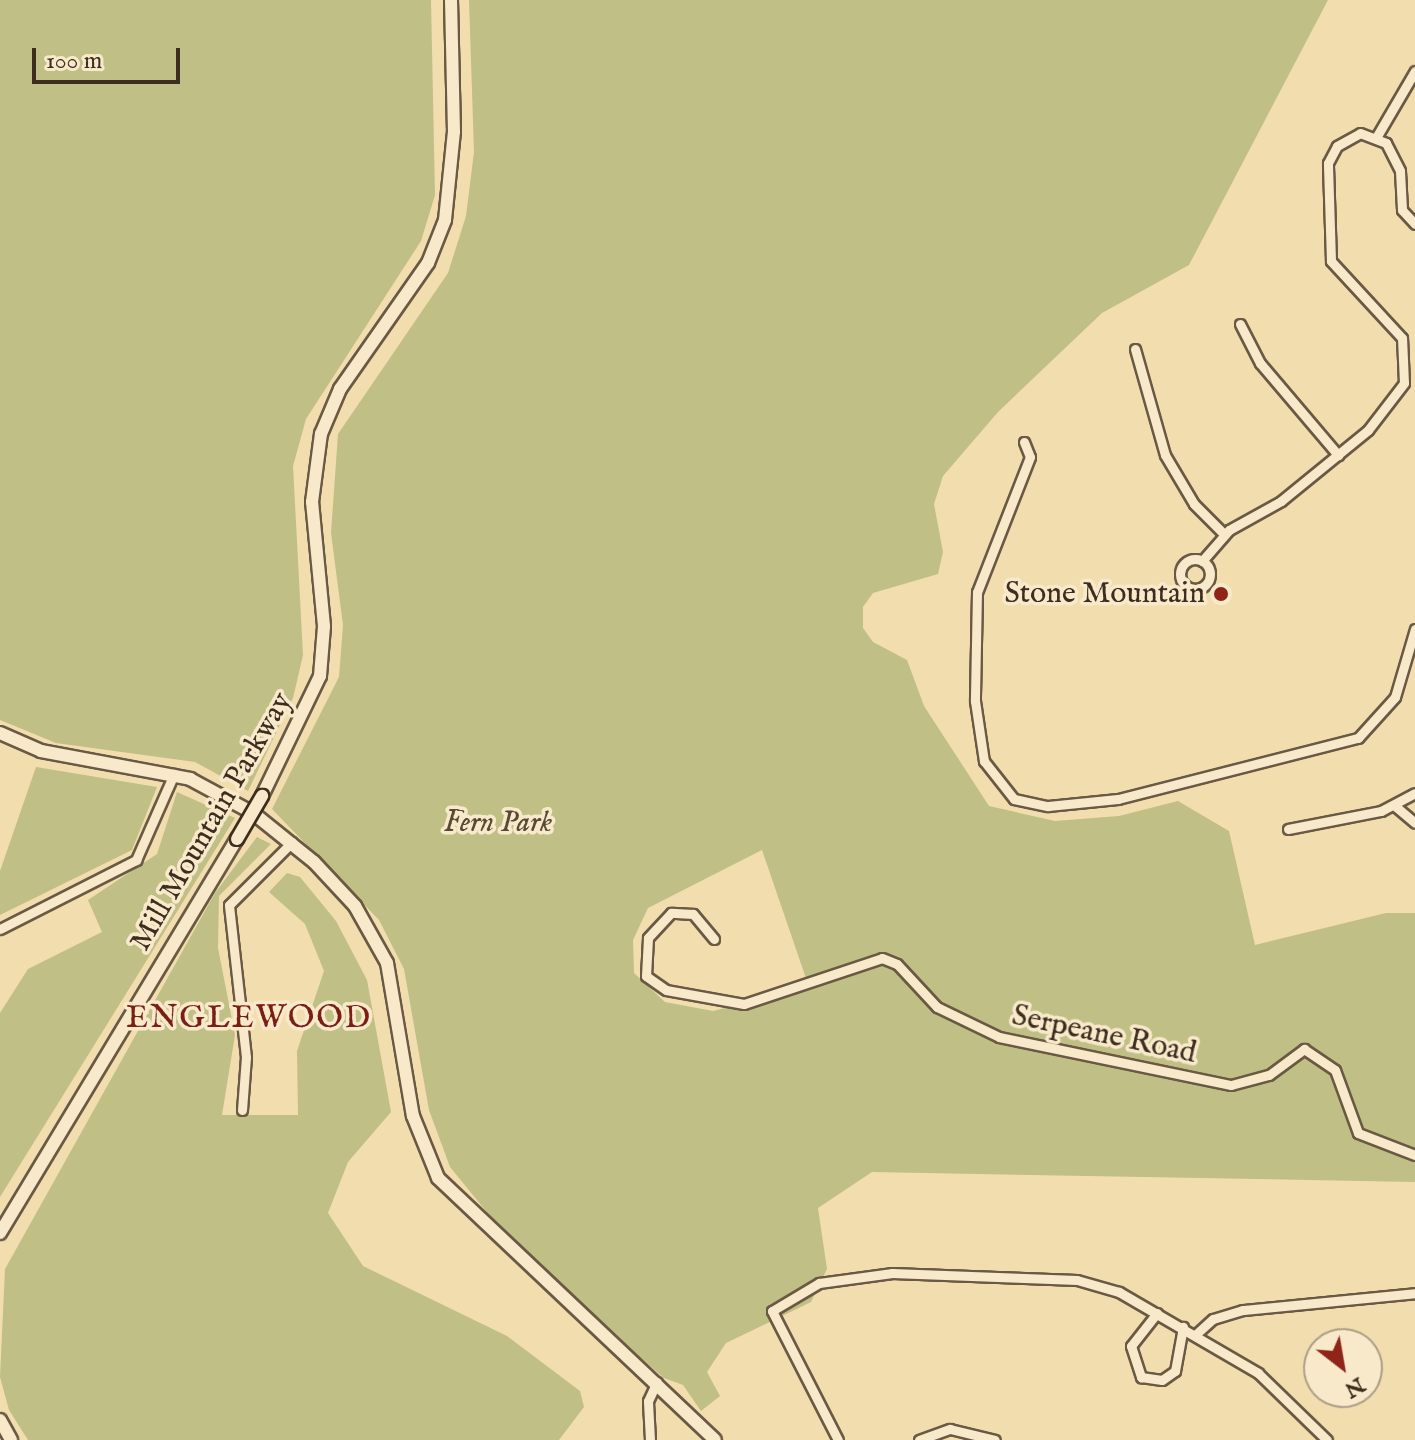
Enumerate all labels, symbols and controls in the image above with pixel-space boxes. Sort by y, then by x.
scale bar [36,32,184,82]
text: 100 m [46,46,102,77]
place label: Stone Mountain [1004,576,1205,612]
marker: Stone Mountain [1212,585,1230,603]
street label: Mill Mountain Parkway [123,686,301,958]
park label: Fern Park [444,805,552,841]
street label: Serpeane Road [1009,998,1199,1072]
district label: ENGLEWOOD [126,1000,372,1038]
north arrow [1303,1328,1383,1408]
text: N [1339,1370,1370,1404]

